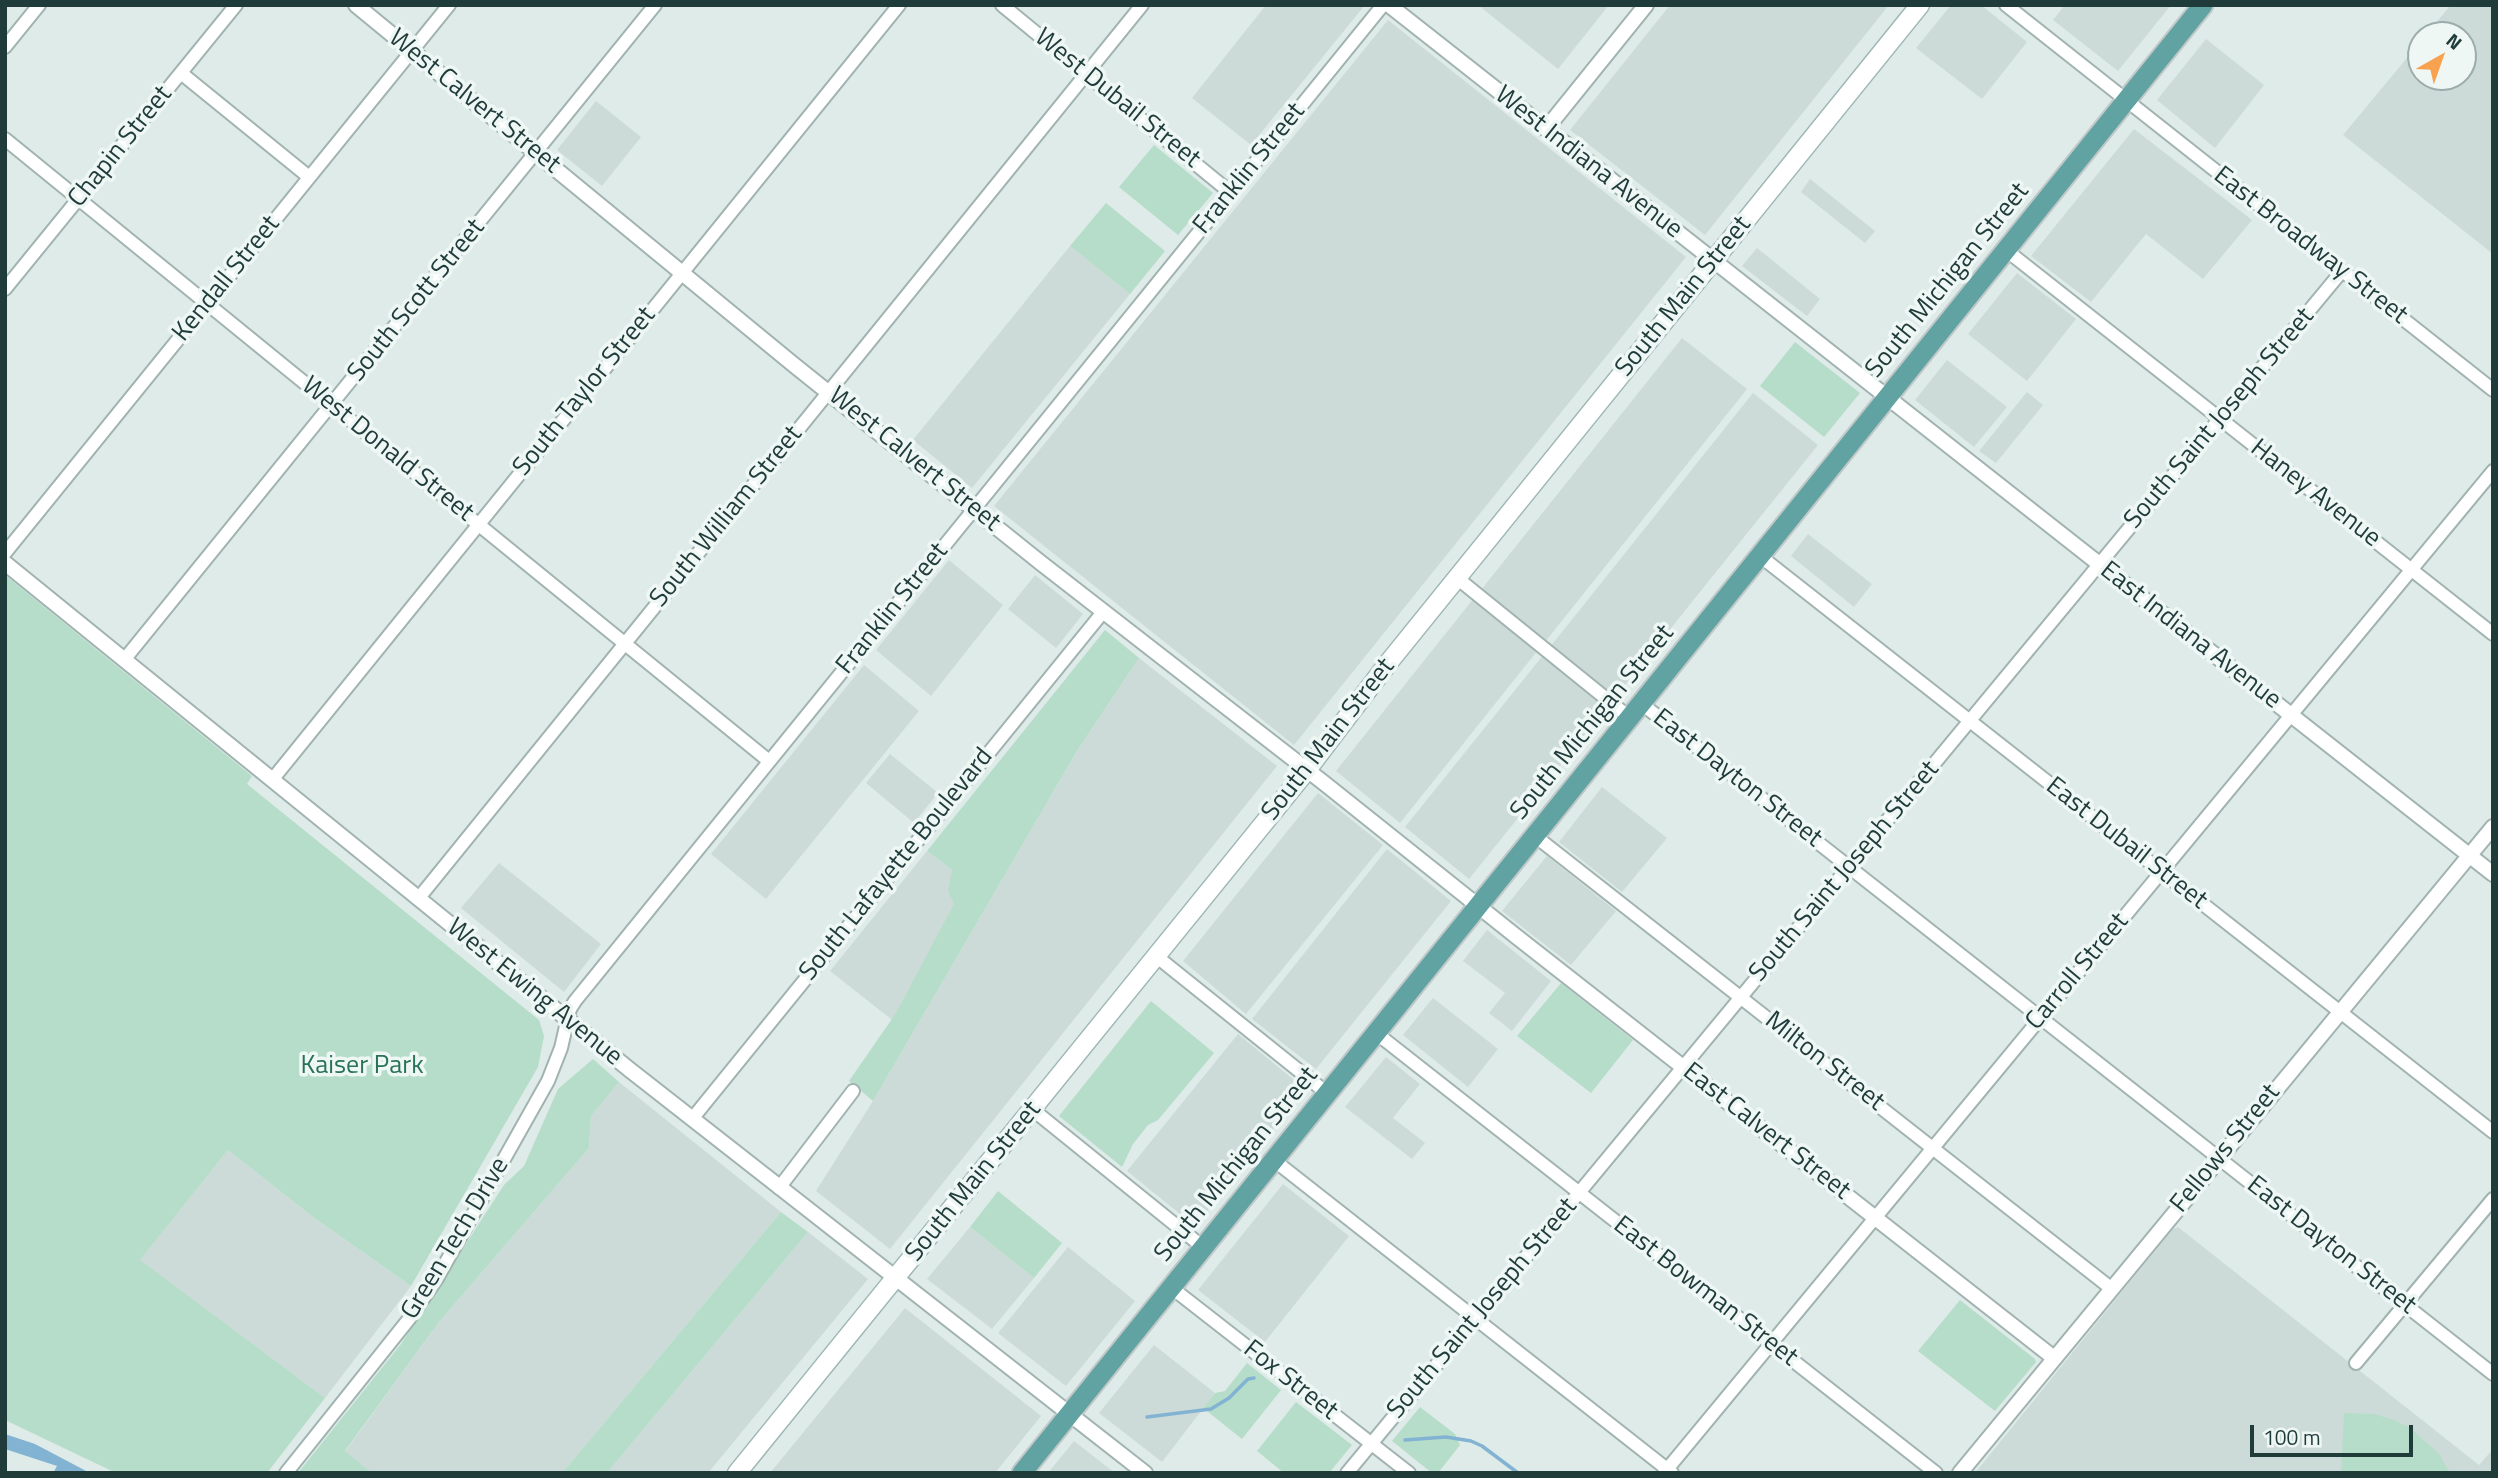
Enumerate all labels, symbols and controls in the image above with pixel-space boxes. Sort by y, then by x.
north arrow [2407,21,2477,91]
street label: West Calvert Street [382,23,566,181]
street label: West Dubail Street [1028,23,1206,175]
text: N [2440,26,2469,56]
street label: Chapin Street [63,80,179,214]
street label: West Indiana Avenue [1488,80,1688,246]
street label: Franklin Street [1188,97,1312,241]
street label: East Broadway Street [2207,161,2413,331]
street label: South Michigan Street [1860,177,2036,385]
street label: Kendall Street [167,210,287,348]
street label: South Main Street [1610,210,1758,384]
street label: South Scott Street [342,213,492,389]
street label: South Taylor Street [507,301,663,483]
street label: South Saint Joseph Street [2118,302,2322,536]
street label: West Donald Street [295,371,479,529]
street label: West Calvert Street [822,381,1006,539]
street label: South William Street [644,420,810,614]
street label: Haney Avenue [2244,433,2386,555]
street label: Franklin Street [831,537,955,681]
street label: East Indiana Avenue [2093,556,2287,716]
street label: South Michigan Street [1505,619,1681,827]
street label: South Main Street [1256,652,1402,828]
street label: East Dayton Street [1646,703,1828,855]
street label: South Lafayette Boulevard [794,742,1000,988]
street label: South Saint Joseph Street [1743,755,1947,989]
street label: East Dubail Street [2039,771,2213,917]
street label: Carroll Street [2020,907,2136,1037]
street label: West Ewing Avenue [440,913,628,1073]
street label: Milton Street [1758,1006,1890,1118]
park label: Kaiser Park [300,1051,424,1083]
street label: East Calvert Street [1676,1057,1856,1207]
street label: South Michigan Street [1149,1061,1325,1269]
street label: Fellows Street [2165,1078,2287,1220]
street label: South Main Street [900,1095,1048,1269]
street label: Green Tech Drive [395,1153,517,1325]
street label: East Dayton Street [2240,1170,2422,1322]
street label: South Saint Joseph Street [1381,1192,1585,1426]
street label: East Bowman Street [1607,1210,1803,1374]
street label: Fox Street [1237,1334,1343,1428]
scale bar [2253,1412,2416,1456]
text: 100 m [2263,1421,2320,1453]

